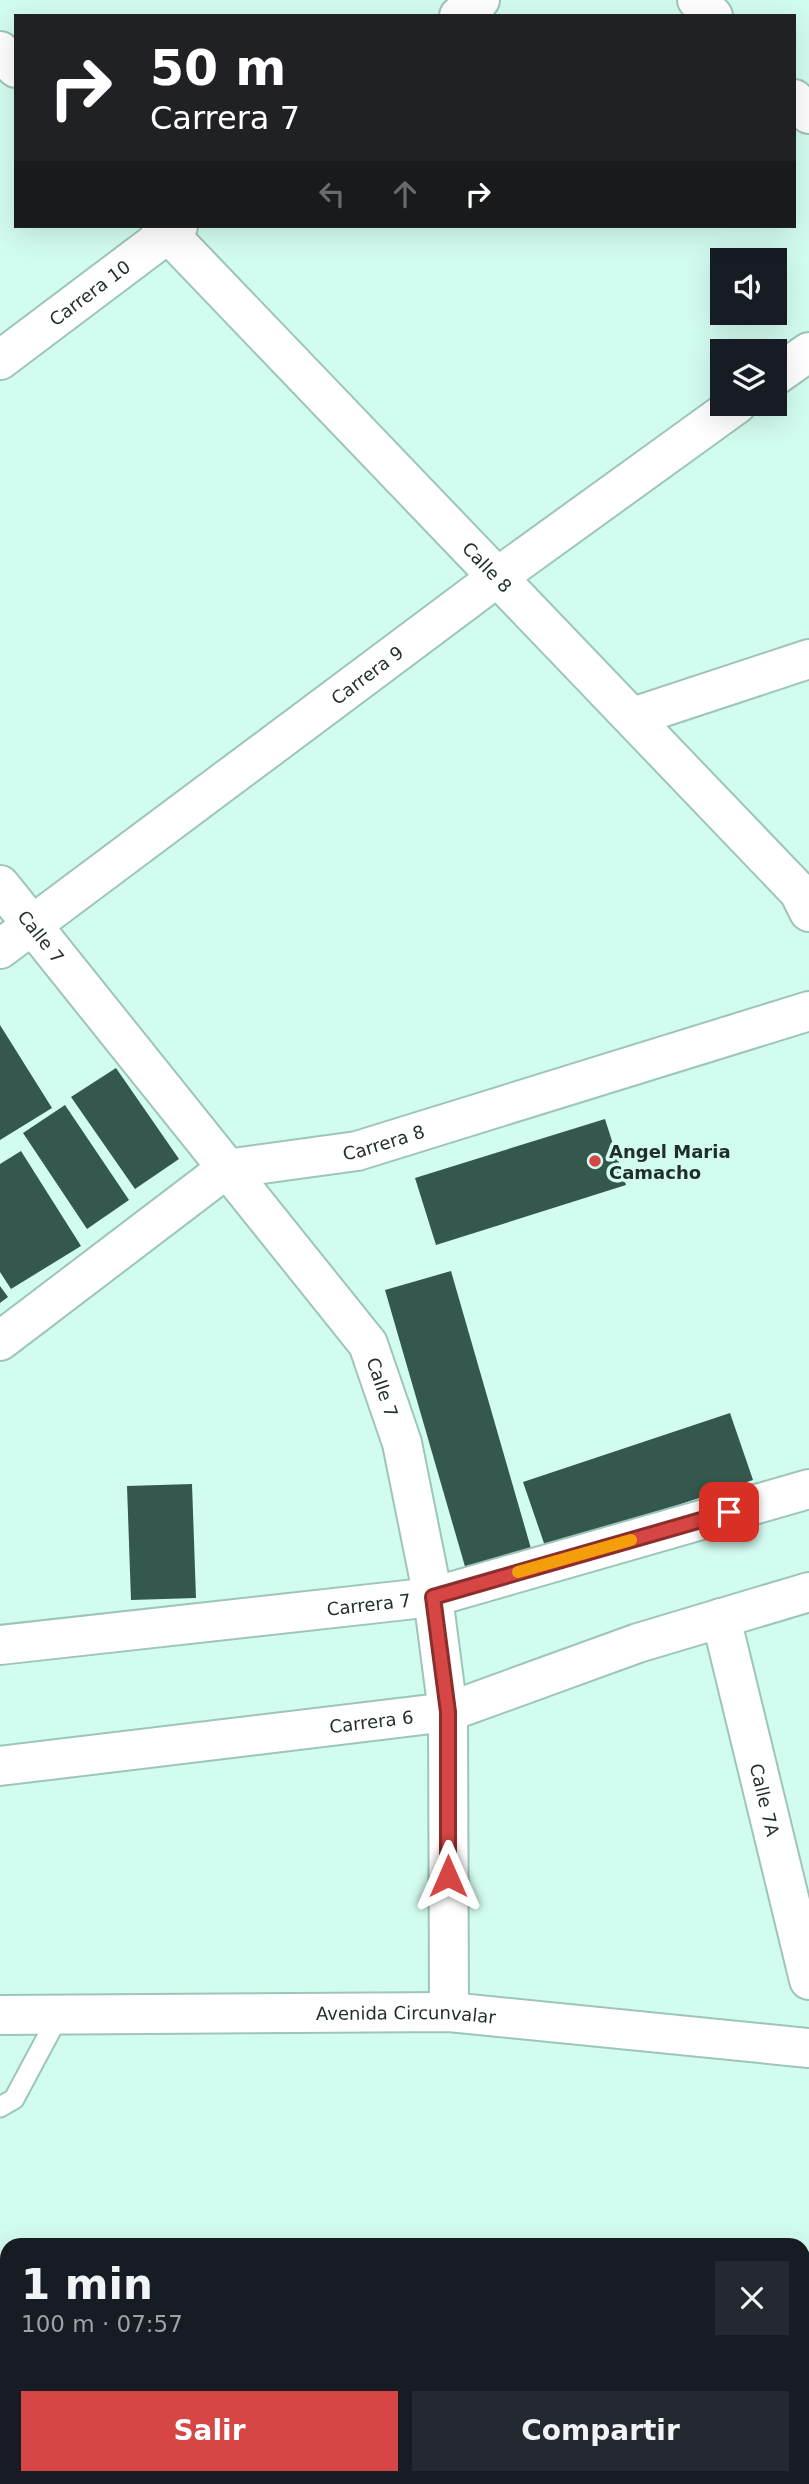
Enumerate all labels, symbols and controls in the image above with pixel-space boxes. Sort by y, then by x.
text: 50 m [150,40,286,97]
icon: right [35,42,126,133]
text: Carrera 7 [150,99,300,137]
icon: left [313,175,351,213]
icon: ahead [386,175,424,213]
icon: right [459,175,497,213]
map controls [710,248,787,416]
button: sound [710,248,787,325]
street label: Carrera 10 [45,255,134,330]
button: layers [710,339,787,416]
street label: Calle 8 [459,537,517,596]
street label: Carrera 9 [327,641,407,708]
street label: Calle 7 [14,906,69,967]
street label: Carrera 8 [341,1120,427,1163]
place label: Angel Maria Camacho [609,1141,731,1183]
marker: Angel Maria Camacho [587,1153,603,1169]
street label: Calle 7 [363,1355,403,1420]
pin [699,1482,759,1542]
icon: arrive [710,1493,748,1531]
street label: Carrera 7 [326,1589,412,1619]
street label: Carrera 6 [328,1706,414,1737]
street label: Calle 7A [746,1761,784,1839]
position arrow [411,1839,485,1913]
street label: Avenida Circunvalar [316,2001,497,2027]
text: 1 min [21,2260,153,2309]
button: close [715,2261,789,2335]
text: 100 m · 07:57 [21,2311,183,2337]
button: Salir [21,2391,398,2471]
button: Compartir [412,2391,789,2471]

